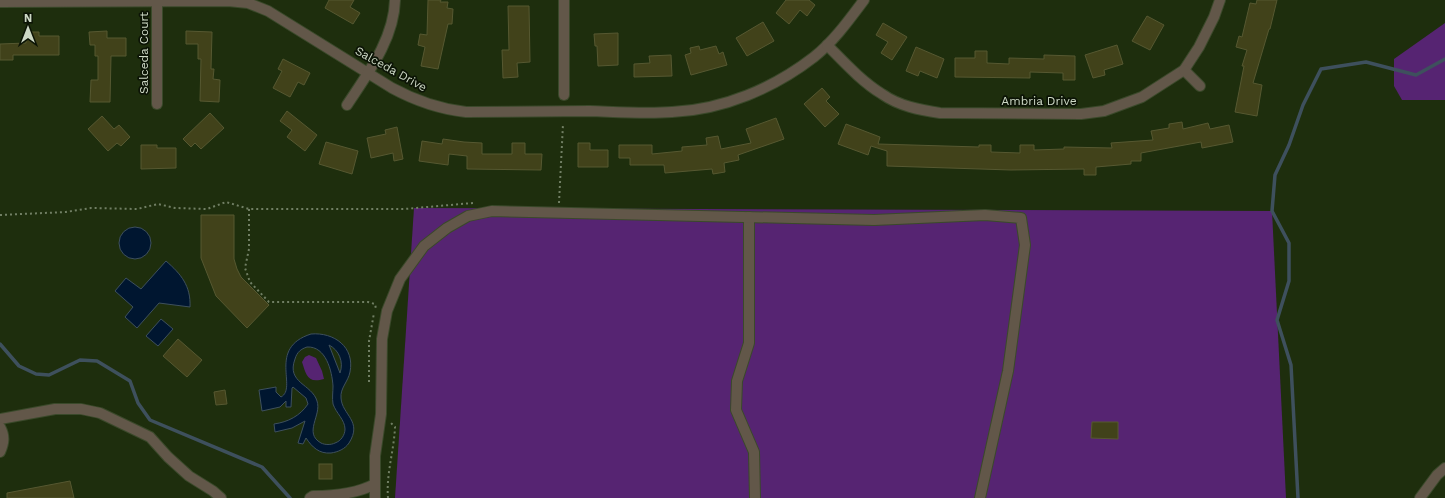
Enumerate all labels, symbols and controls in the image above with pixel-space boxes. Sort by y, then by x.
north arrow [8,8,48,48]
text: N [24,12,32,25]
street label: Salceda Court [137,12,151,94]
street label: Salceda Drive [353,44,429,94]
street label: Ambria Drive [1001,94,1077,108]

